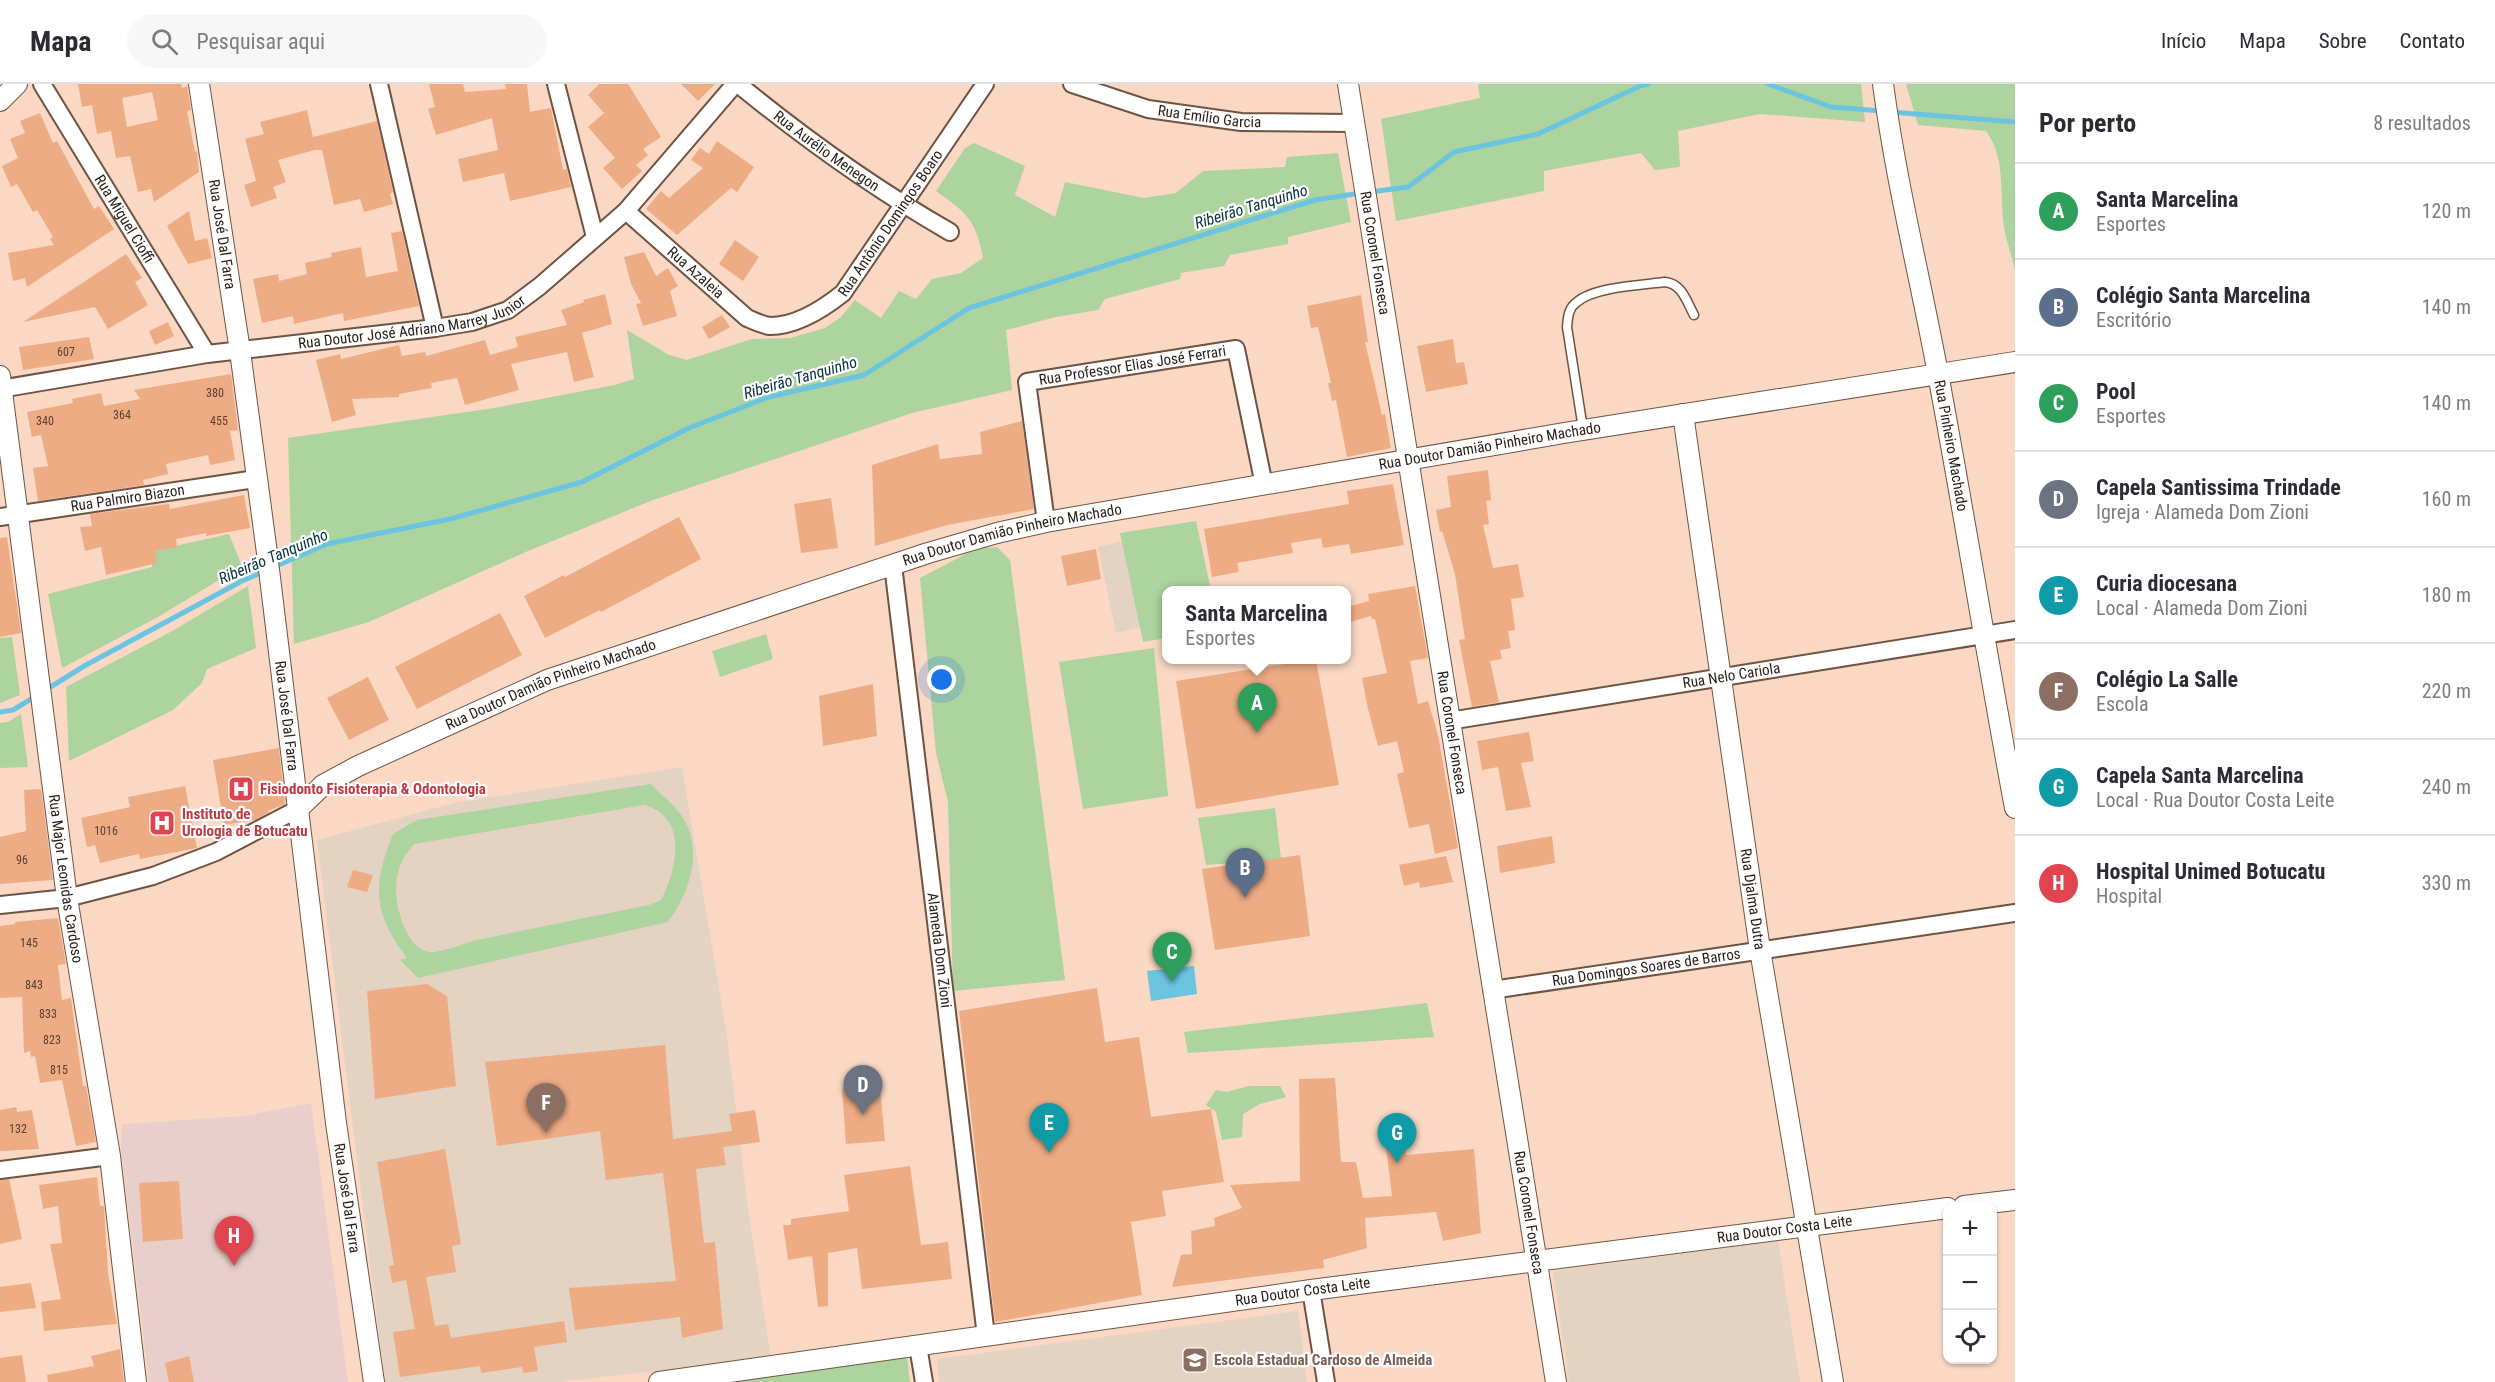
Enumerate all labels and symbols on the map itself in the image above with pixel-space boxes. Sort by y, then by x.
street label: Rua Emílio Garcia [1157,101,1261,131]
street label: Rua Aurélio Menegon [770,107,883,195]
street label: Rua Antônio Domingos Boaro [834,146,947,300]
street label: Rua Miguel Cioffi [91,171,158,266]
street label: Rua José Dal Farra [205,178,239,290]
water label: Ribeirão Tanquinho [1192,180,1310,233]
street label: Rua Coronel Fonseca [1356,190,1394,316]
street label: Rua Azaleia [664,243,728,302]
street label: Rua Doutor José Adriano Marrey Junior [297,291,529,353]
street label: Rua Professor Elias José Ferrari [1038,342,1227,389]
house number: 607 [57,345,75,359]
water label: Ribeirão Tanquinho [741,352,859,403]
street label: Rua Pinheiro Machado [1930,379,1972,513]
house number: 380 [206,386,224,400]
house number: 364 [113,408,131,422]
house number: 340 [36,414,54,428]
house number: 455 [210,414,228,428]
street label: Rua Doutor Damião Pinheiro Machado [1377,418,1602,474]
street label: Rua Palmiro Biazon [69,481,186,515]
street label: Rua Doutor Damião Pinheiro Machado [900,500,1123,570]
water label: Ribeirão Tanquinho [216,525,331,588]
street label: Rua Doutor Damião Pinheiro Machado [443,635,658,734]
street label: Rua Nelo Cariola [1681,659,1781,692]
street label: Rua José Dal Farra [271,660,302,772]
your location [927,665,956,694]
street label: Rua Coronel Fonseca [1433,670,1471,796]
pin: A [1238,684,1276,733]
hospital icon: Fisiodonto Fisioterapia & Odontologia [226,774,256,804]
place label: Fisiodonto Fisioterapia & Odontologia [260,780,486,798]
street label: Rua Major Leonidas Cardoso [45,793,87,964]
place label: Instituto de Urologia de Botucatu [182,805,308,840]
hospital icon: Instituto de Urologia de Botucatu [147,808,177,838]
house number: 1016 [94,824,118,838]
street label: Rua Djalma Dutra [1737,847,1769,951]
pin: B [1226,848,1264,898]
house number: 96 [16,853,28,867]
street label: Alameda Dom Zioni [924,891,955,1009]
pin: C [1152,932,1192,982]
house number: 145 [20,936,38,950]
street label: Rua Domingos Soares de Barros [1551,944,1742,990]
house number: 843 [25,978,43,992]
house number: 833 [39,1007,57,1021]
house number: 823 [43,1033,61,1047]
house number: 815 [50,1063,68,1077]
pin: D [844,1066,882,1115]
pin: F [526,1084,566,1133]
pin: E [1030,1104,1068,1153]
pin: G [1378,1114,1416,1163]
house number: 132 [9,1122,27,1136]
street label: Rua José Dal Farra [330,1142,364,1254]
street label: Rua Coronel Fonseca [1510,1149,1548,1276]
street label: Rua Doutor Costa Leite [1716,1211,1853,1247]
pin: H [214,1216,254,1266]
street label: Rua Doutor Costa Leite [1234,1273,1371,1310]
school or university icon: Escola Estadual Cardoso de Almeida [1180,1345,1210,1375]
place label: Escola Estadual Cardoso de Almeida [1214,1351,1432,1369]

